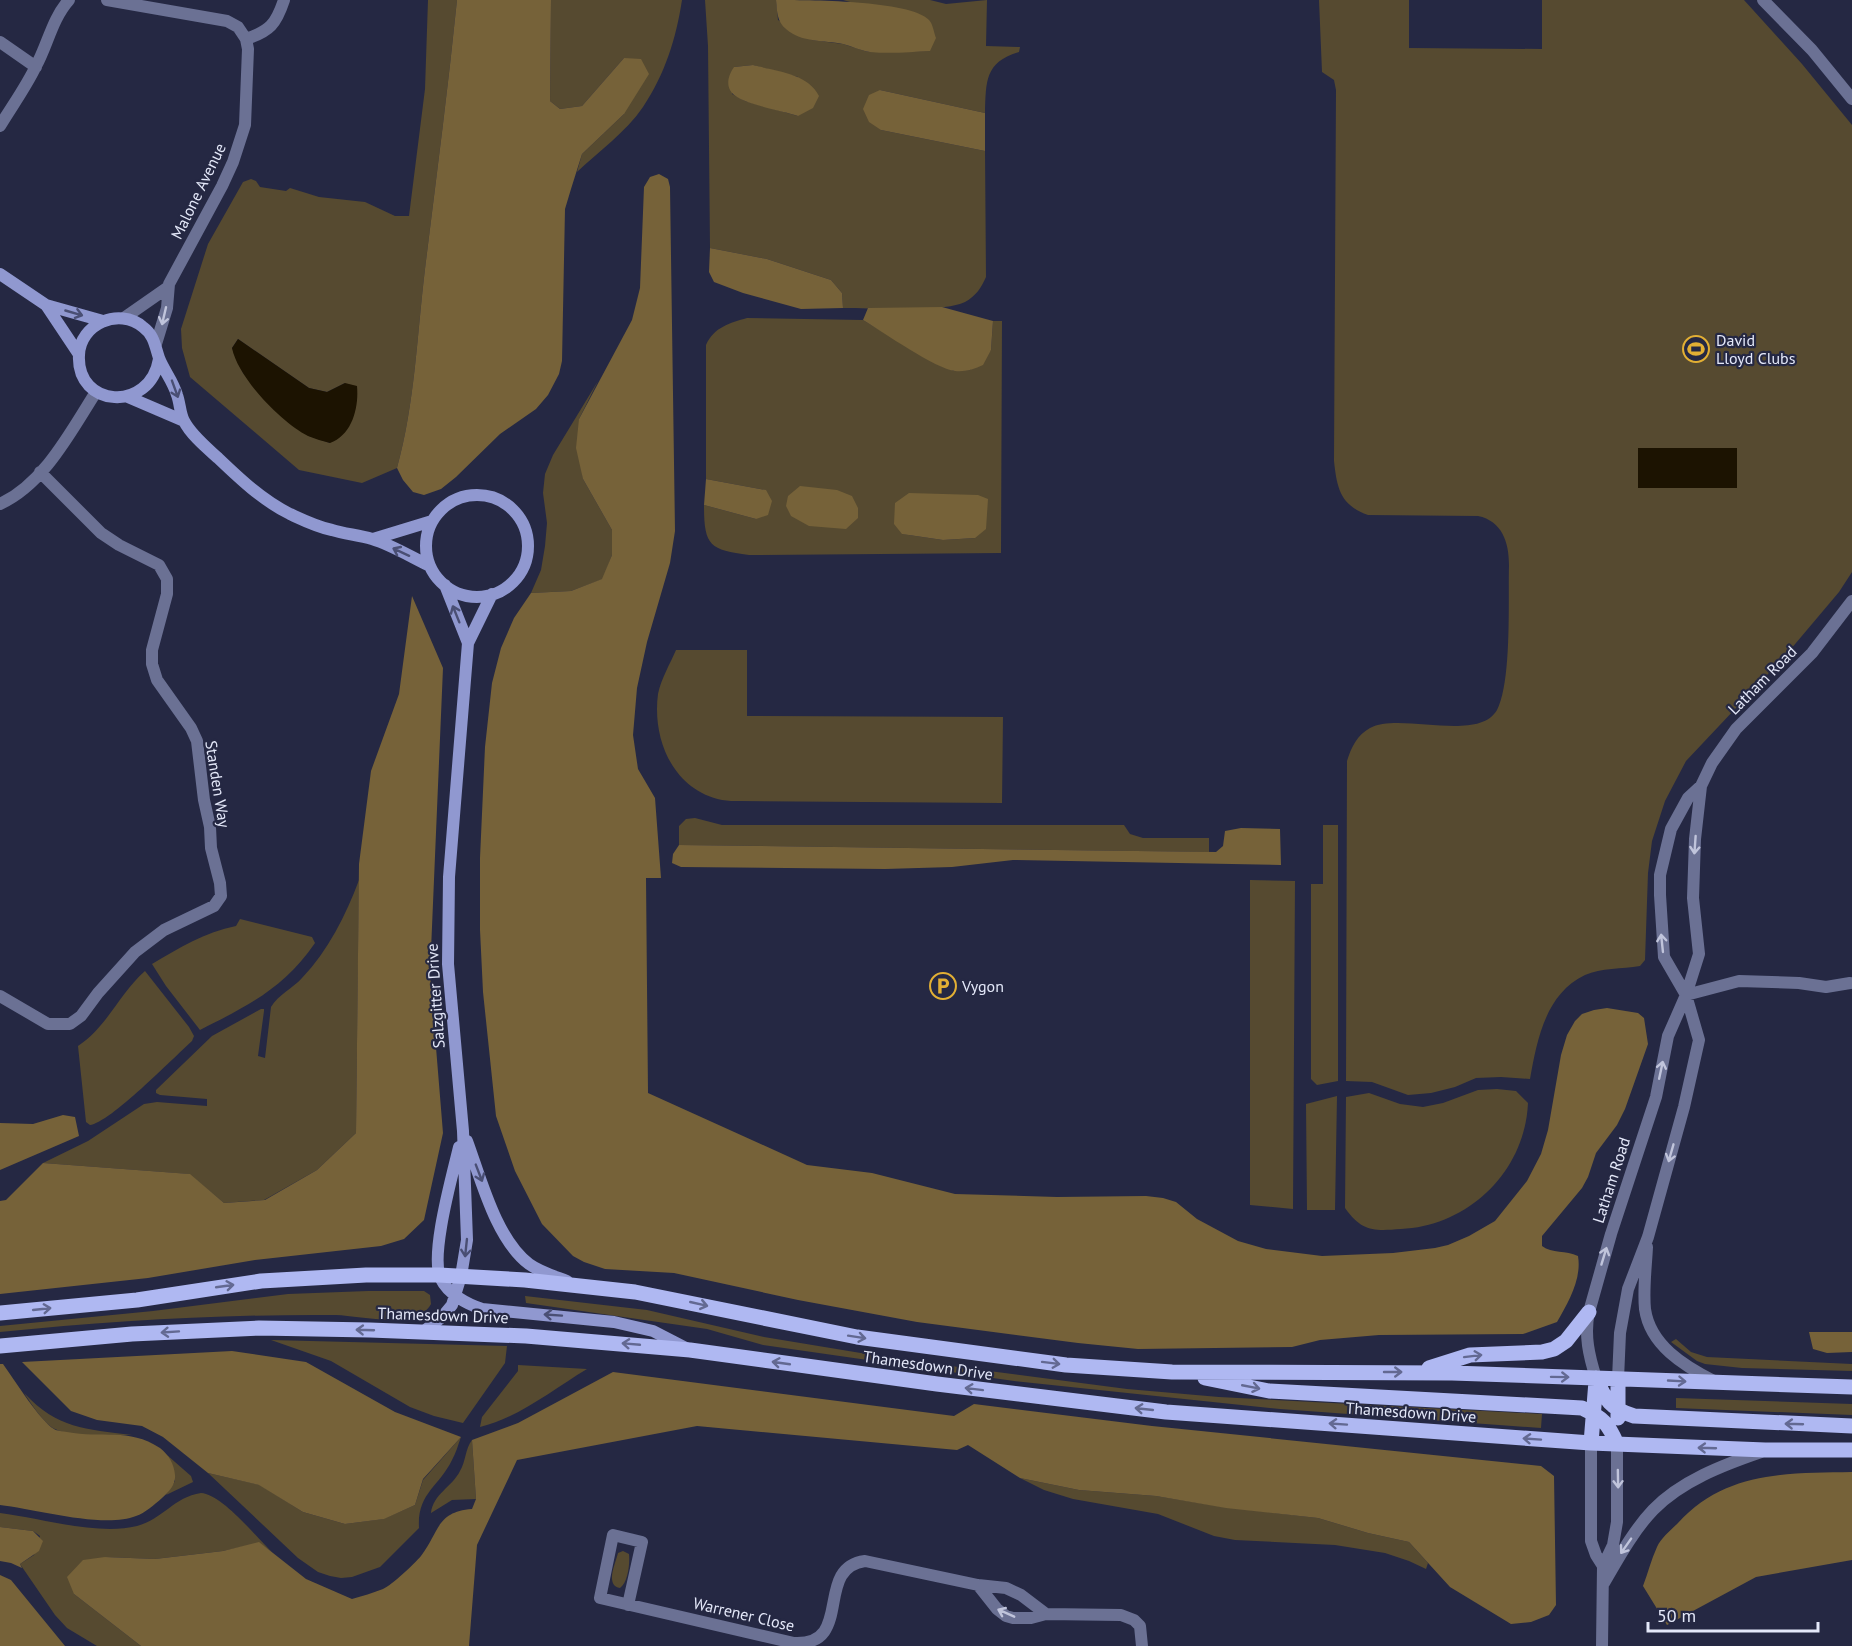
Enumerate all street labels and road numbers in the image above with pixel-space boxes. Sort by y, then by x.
street label: Malone Avenue [166,140,230,242]
street label: Latham Road [1723,641,1801,719]
street label: Standen Way [201,739,235,830]
street label: Salzgitter Drive [421,943,449,1049]
street label: Latham Road [1588,1135,1634,1225]
street label: Thamesdown Drive [377,1303,509,1327]
street label: Thamesdown Drive [862,1346,994,1384]
street label: Thamesdown Drive [1345,1397,1477,1427]
street label: Warrener Close [691,1593,797,1635]

